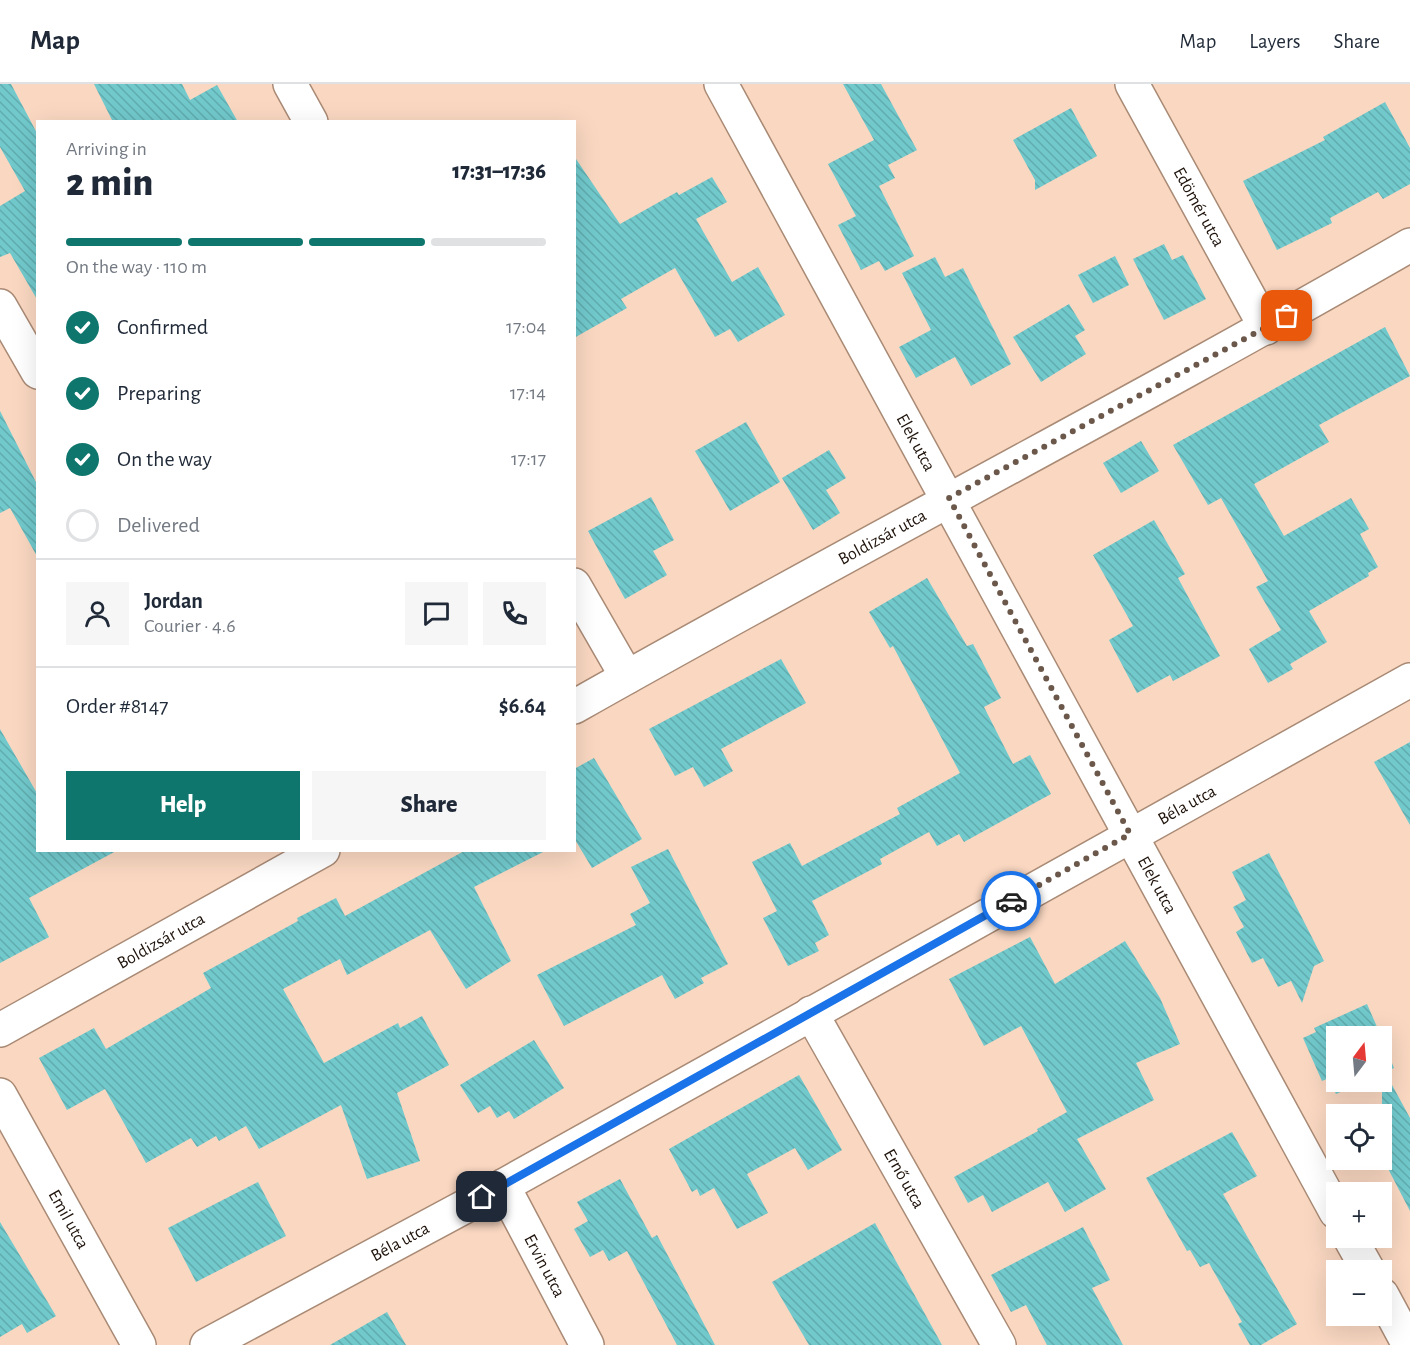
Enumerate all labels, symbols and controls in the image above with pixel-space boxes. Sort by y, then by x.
text: Map [30,27,80,55]
text: Map [1180,31,1216,52]
text: Layers [1249,31,1300,52]
text: Share [1333,31,1380,52]
text: Arriving in [66,139,147,159]
text: 17:31–17:36 [452,160,546,182]
text: 2 min [66,164,153,203]
street label: Edömér utca [1170,165,1227,250]
text: On the way · 110 m [66,257,207,277]
pin [1261,290,1312,341]
icon: bag [1270,299,1303,332]
icon: check [66,311,99,344]
text: Confirmed [117,316,208,338]
text: 17:04 [506,317,546,337]
icon: check [66,377,99,410]
text: Preparing [117,382,201,404]
text: 17:14 [510,383,546,403]
street label: Elek utca [893,411,938,474]
icon: check [66,443,99,476]
text: On the way [117,448,212,470]
text: 17:17 [511,449,546,469]
street label: Boldizsár utca [836,506,930,569]
text: Delivered [117,514,200,536]
button: person [66,582,129,645]
button: chat [405,582,468,645]
button: phone [483,582,546,645]
text: Jordan [144,590,203,612]
text: Courier · 4.6 [144,616,236,636]
text: Order #8147 [66,695,168,717]
text: $6.64 [499,695,546,717]
button: Help [66,771,300,840]
button: Share [312,771,546,840]
street label: Béla utca [1155,782,1219,829]
street label: Elek utca [1134,853,1180,917]
courier [981,871,1041,931]
icon: car [995,885,1028,918]
street label: Boldizsár utca [114,910,208,973]
north arrow [1326,1026,1392,1092]
map controls [1326,1026,1392,1326]
button: locate [1326,1104,1392,1170]
street label: Ernő utca [880,1146,928,1212]
pin [456,1171,507,1222]
icon: home [465,1180,498,1213]
button: + [1326,1182,1392,1248]
street label: Emil utca [45,1187,92,1252]
street label: Béla utca [368,1219,433,1265]
street label: Ervin utca [520,1232,568,1301]
button: − [1326,1260,1392,1326]

